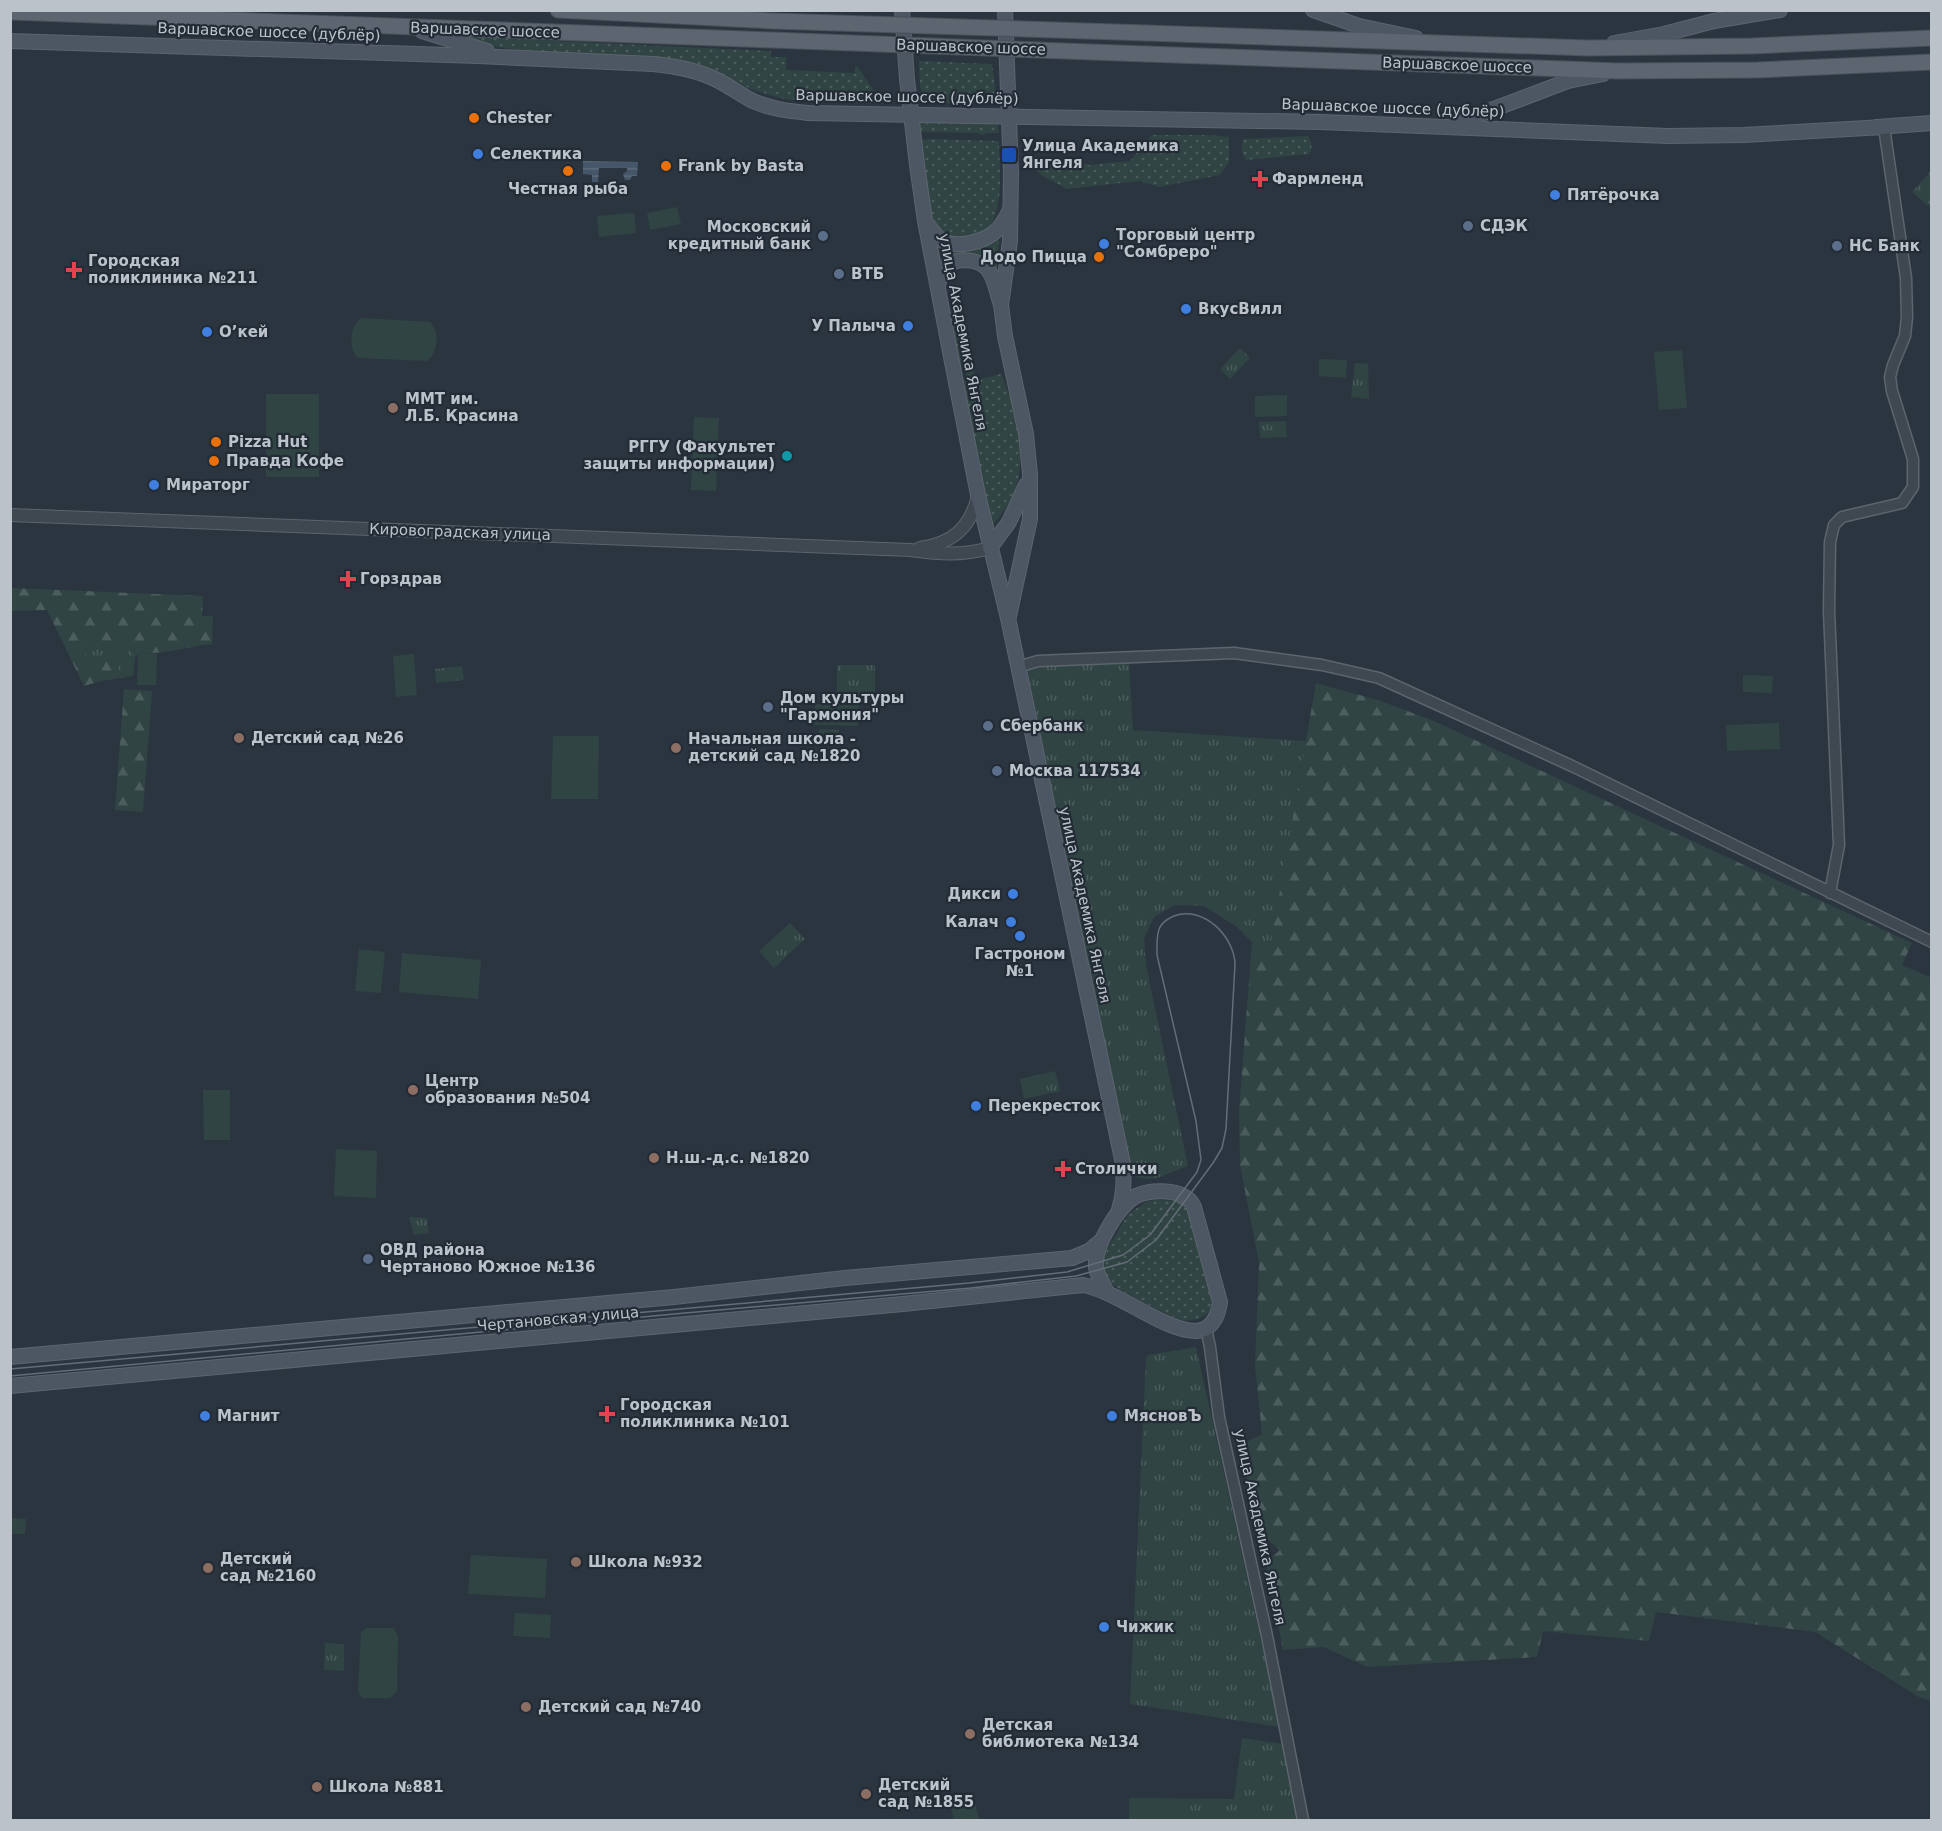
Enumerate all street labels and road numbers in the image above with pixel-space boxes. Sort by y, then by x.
street label: Варшавское шоссе [410,18,560,42]
street label: Варшавское шоссе (дублёр) [157,19,381,45]
street label: Варшавское шоссе [896,35,1046,59]
street label: Варшавское шоссе [1382,53,1532,77]
street label: Варшавское шоссе (дублёр) [795,86,1019,108]
street label: Варшавское шоссе (дублёр) [1281,95,1505,121]
street label: улица Академика Янгеля [935,232,991,432]
street label: Кировоградская улица [369,520,551,544]
street label: улица Академика Янгеля [1055,805,1115,1005]
street label: Чертановская улица [476,1303,640,1335]
street label: улица Академика Янгеля [1230,1427,1290,1627]

